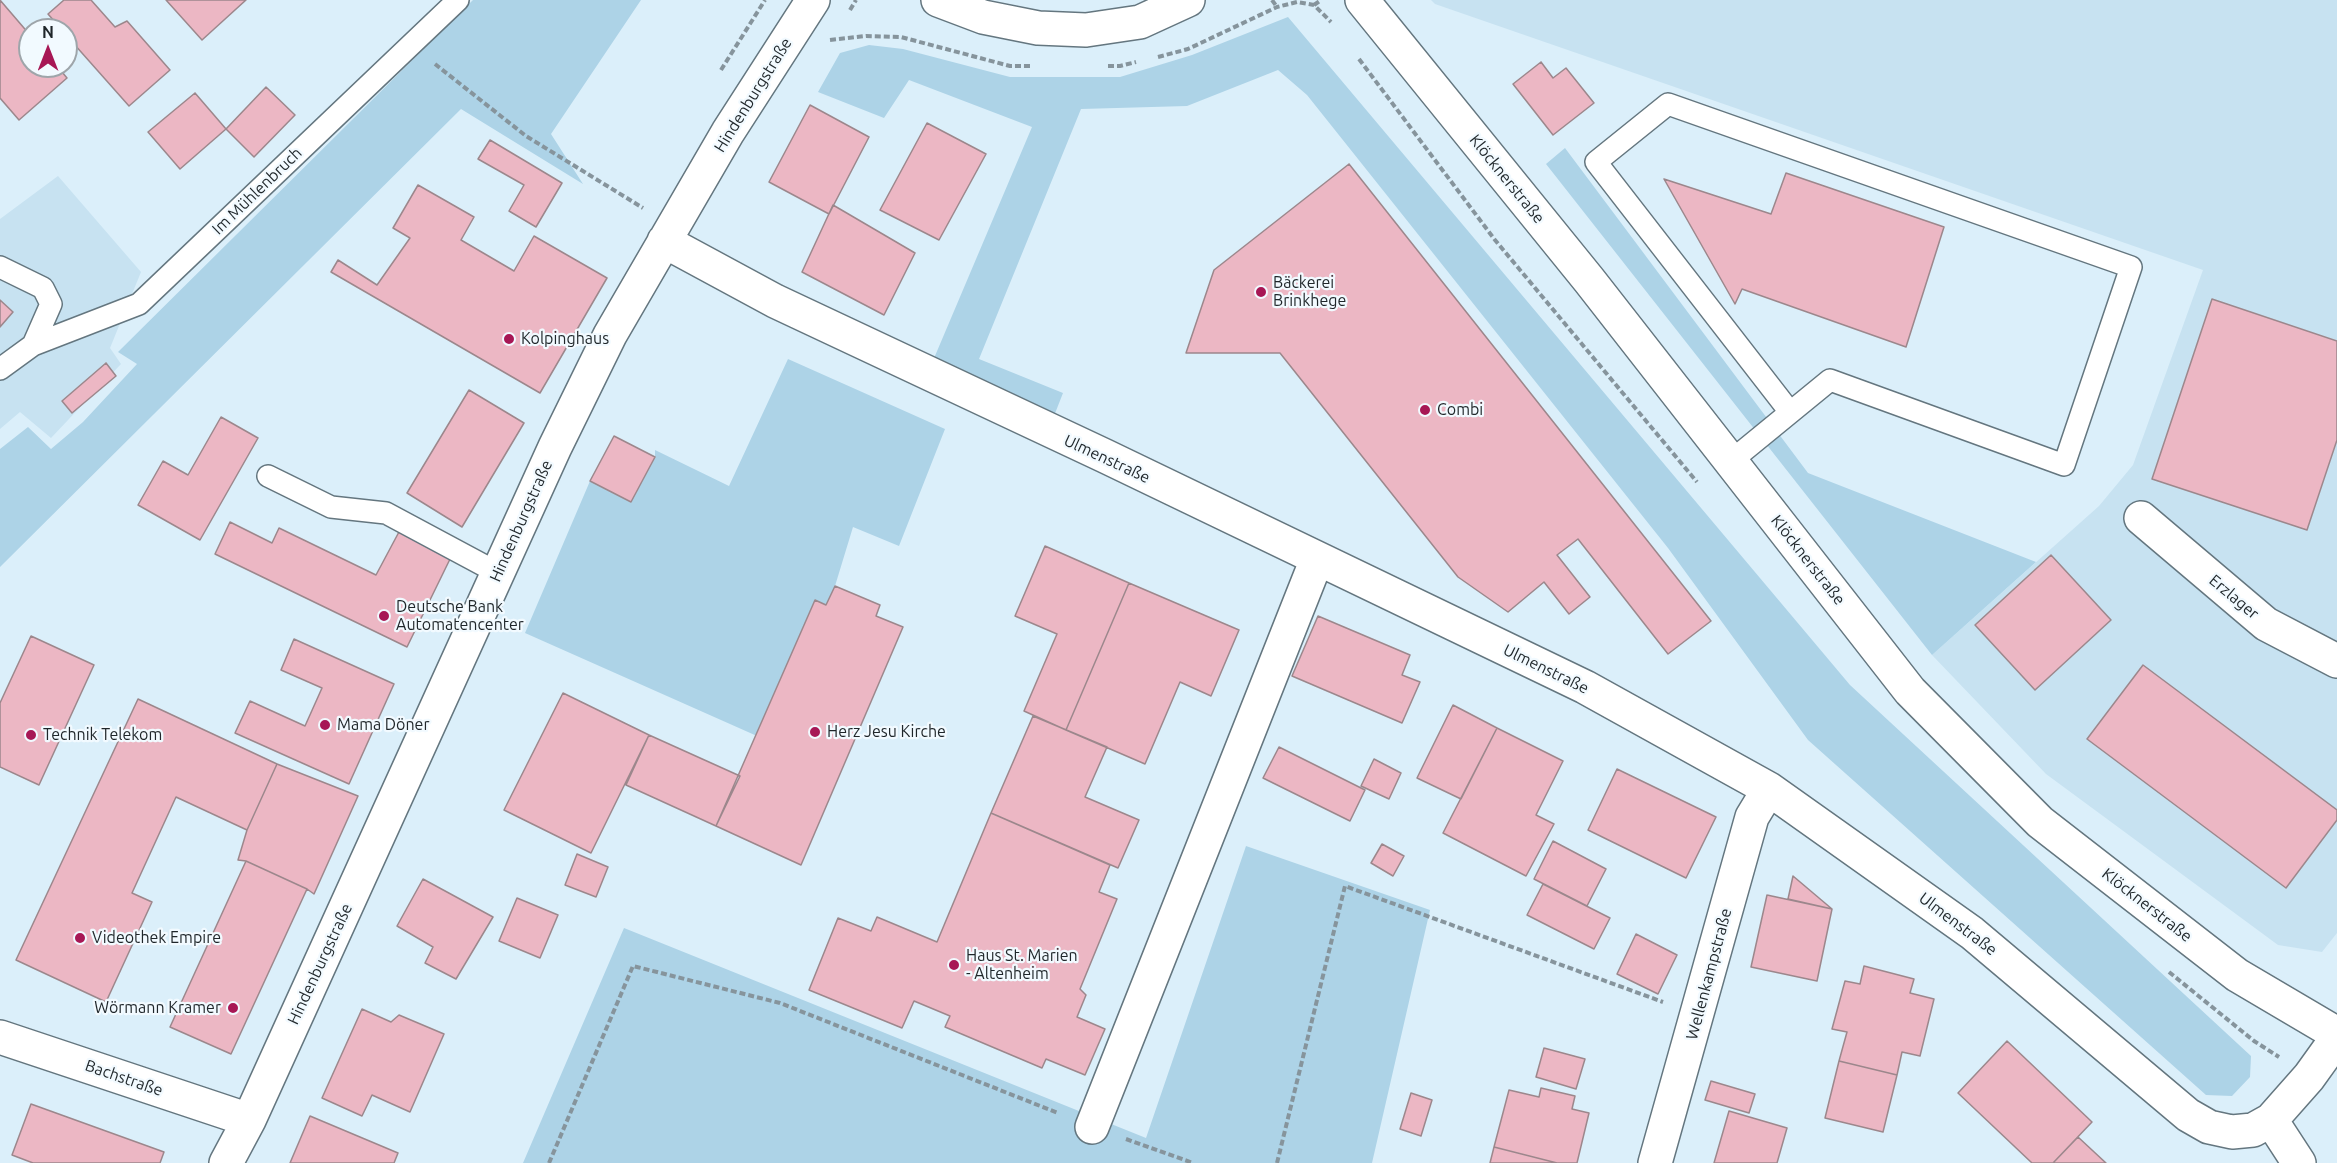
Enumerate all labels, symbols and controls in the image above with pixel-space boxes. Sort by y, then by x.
north arrow [18,18,78,78]
text: N [42,23,54,41]
street label: Hindenburgstraße [710,34,796,156]
street label: Klöcknerstraße [1465,131,1549,227]
street label: Im Mühlenbruch [208,143,306,239]
place label: Bäckerei Brinkhege [1273,273,1346,311]
marker: Bäckerei Brinkhege [1254,285,1268,299]
place label: Kolpinghaus [521,329,609,349]
marker: Kolpinghaus [502,332,516,346]
place label: Combi [1437,400,1483,420]
marker: Combi [1418,403,1432,417]
street label: Ulmenstraße [1061,431,1153,487]
street label: Hindenburgstraße [486,457,556,585]
street label: Klöcknerstraße [1767,511,1849,609]
street label: Erzlager [2205,571,2263,623]
place label: Deutsche Bank Automatencenter [396,597,524,635]
marker: Deutsche Bank Automatencenter [377,609,391,623]
street label: Ulmenstraße [1500,640,1592,698]
place label: Mama Döner [337,715,430,735]
marker: Mama Döner [318,718,332,732]
place label: Herz Jesu Kirche [827,722,946,742]
place label: Technik Telekom [43,725,162,745]
marker: Herz Jesu Kirche [808,725,822,739]
marker: Technik Telekom [24,728,38,742]
street label: Klöcknerstraße [2098,864,2196,946]
street label: Ulmenstraße [1915,888,2001,960]
street label: Hindenburgstraße [284,900,356,1028]
street label: Wellenkampstraße [1682,906,1736,1042]
place label: Videothek Empire [92,928,221,948]
marker: Videothek Empire [73,931,87,945]
place label: Haus St. Marien - Altenheim [966,946,1078,984]
marker: Haus St. Marien - Altenheim [947,958,961,972]
place label: Wörmann Kramer [94,998,221,1018]
marker: Wörmann Kramer [226,1001,240,1015]
street label: Bachstraße [83,1056,165,1100]

